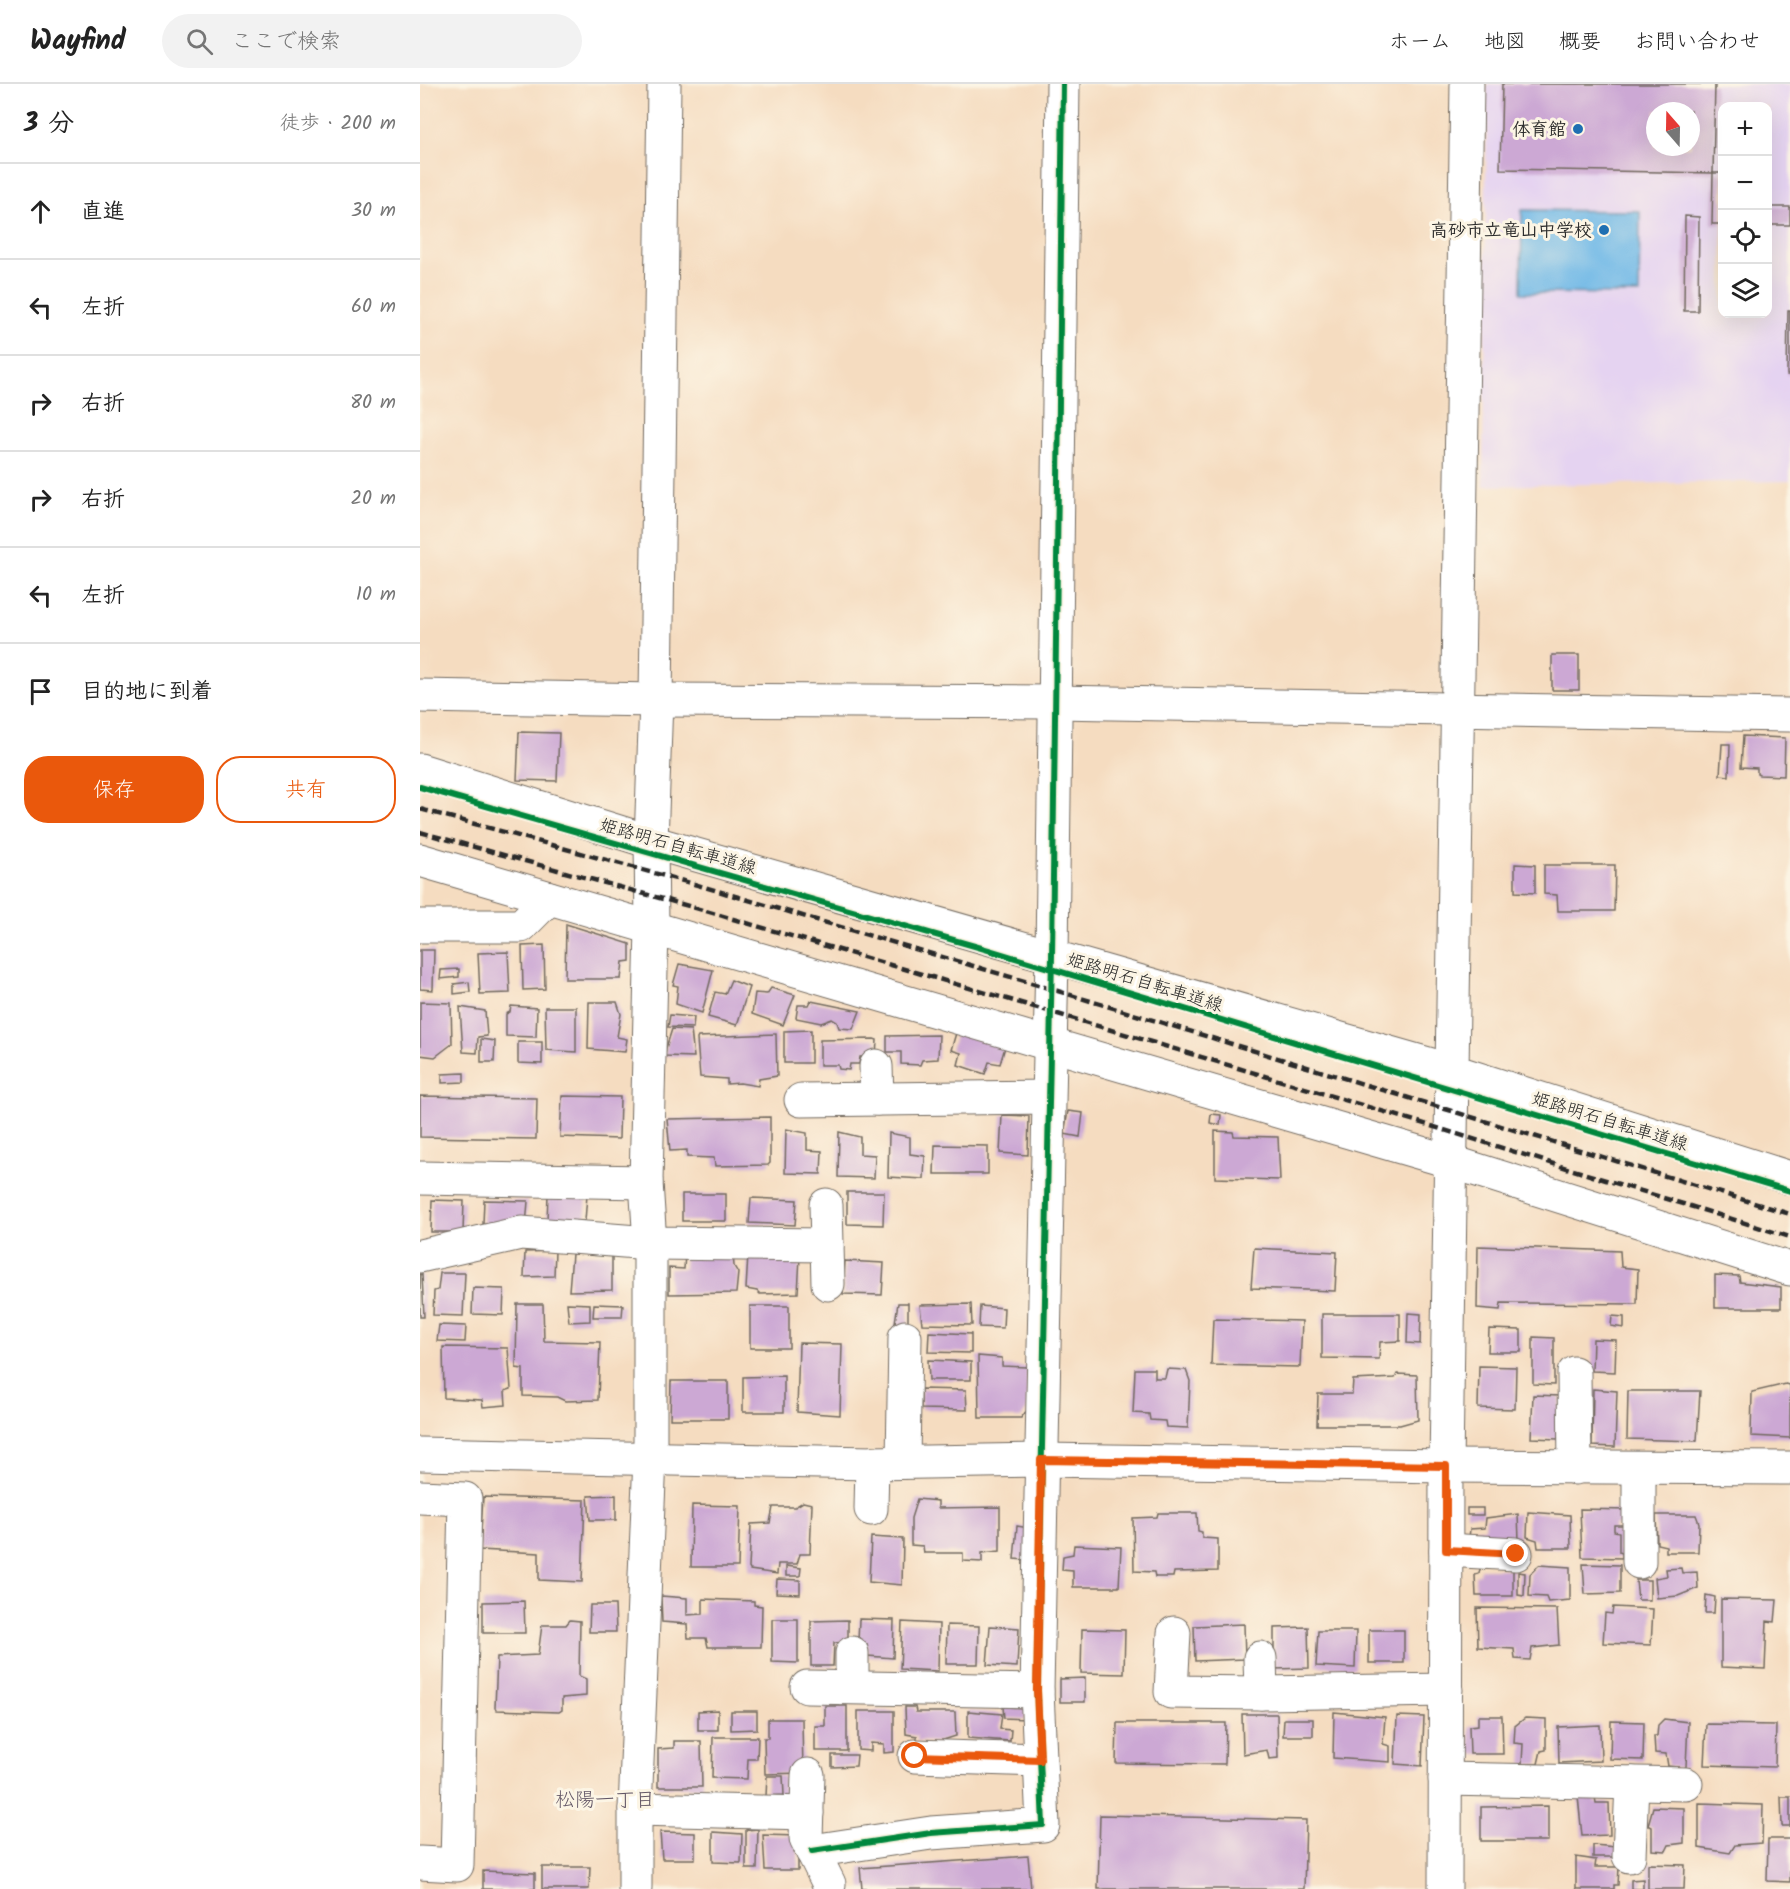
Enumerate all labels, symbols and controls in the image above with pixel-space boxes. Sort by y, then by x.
search box [162,14,582,68]
text: Wayfind [30,19,126,64]
icon: search [183,25,216,58]
text: ここで検索 [231,25,341,60]
text: ホーム [1389,26,1451,59]
text: 地図 [1484,26,1526,59]
text: 概要 [1559,26,1601,59]
text: お問い合わせ [1634,26,1760,59]
north arrow [1646,102,1700,156]
map controls [1718,102,1772,318]
button: + [1718,102,1772,156]
text: 3 分 [24,103,74,145]
text: 徒歩 · 200 m [280,108,396,140]
place label: 体育館 [1512,116,1566,145]
marker: 体育館 [1571,122,1585,136]
button: − [1718,156,1772,210]
icon: ahead [24,195,57,228]
text: 直進 [81,195,125,230]
text: 30 m [351,195,396,227]
button: locate [1718,210,1772,264]
place label: 高砂市立竜山中学校 [1430,217,1592,246]
marker: 高砂市立竜山中学校 [1597,223,1611,237]
button: layers [1718,264,1772,318]
icon: left [24,291,57,324]
text: 左折 [81,291,125,326]
text: 60 m [351,291,396,323]
icon: right [24,387,57,420]
text: 右折 [81,387,125,422]
text: 80 m [350,387,396,419]
icon: right [24,483,57,516]
text: 右折 [81,483,125,518]
text: 20 m [350,483,396,515]
icon: left [24,579,57,612]
text: 左折 [81,579,125,614]
text: 10 m [356,579,396,611]
icon: arrive [24,675,57,708]
text: 目的地に到着 [81,675,213,710]
button: 保存 [24,756,204,823]
button: 共有 [216,756,396,823]
street label: 姫路明石自転車道線 [596,811,759,884]
street label: 姫路明石自転車道線 [1063,946,1226,1021]
street label: 姫路明石自転車道線 [1528,1085,1691,1160]
route end [1502,1540,1528,1566]
route start [901,1742,927,1768]
district label: 松陽一丁目 [555,1785,655,1817]

